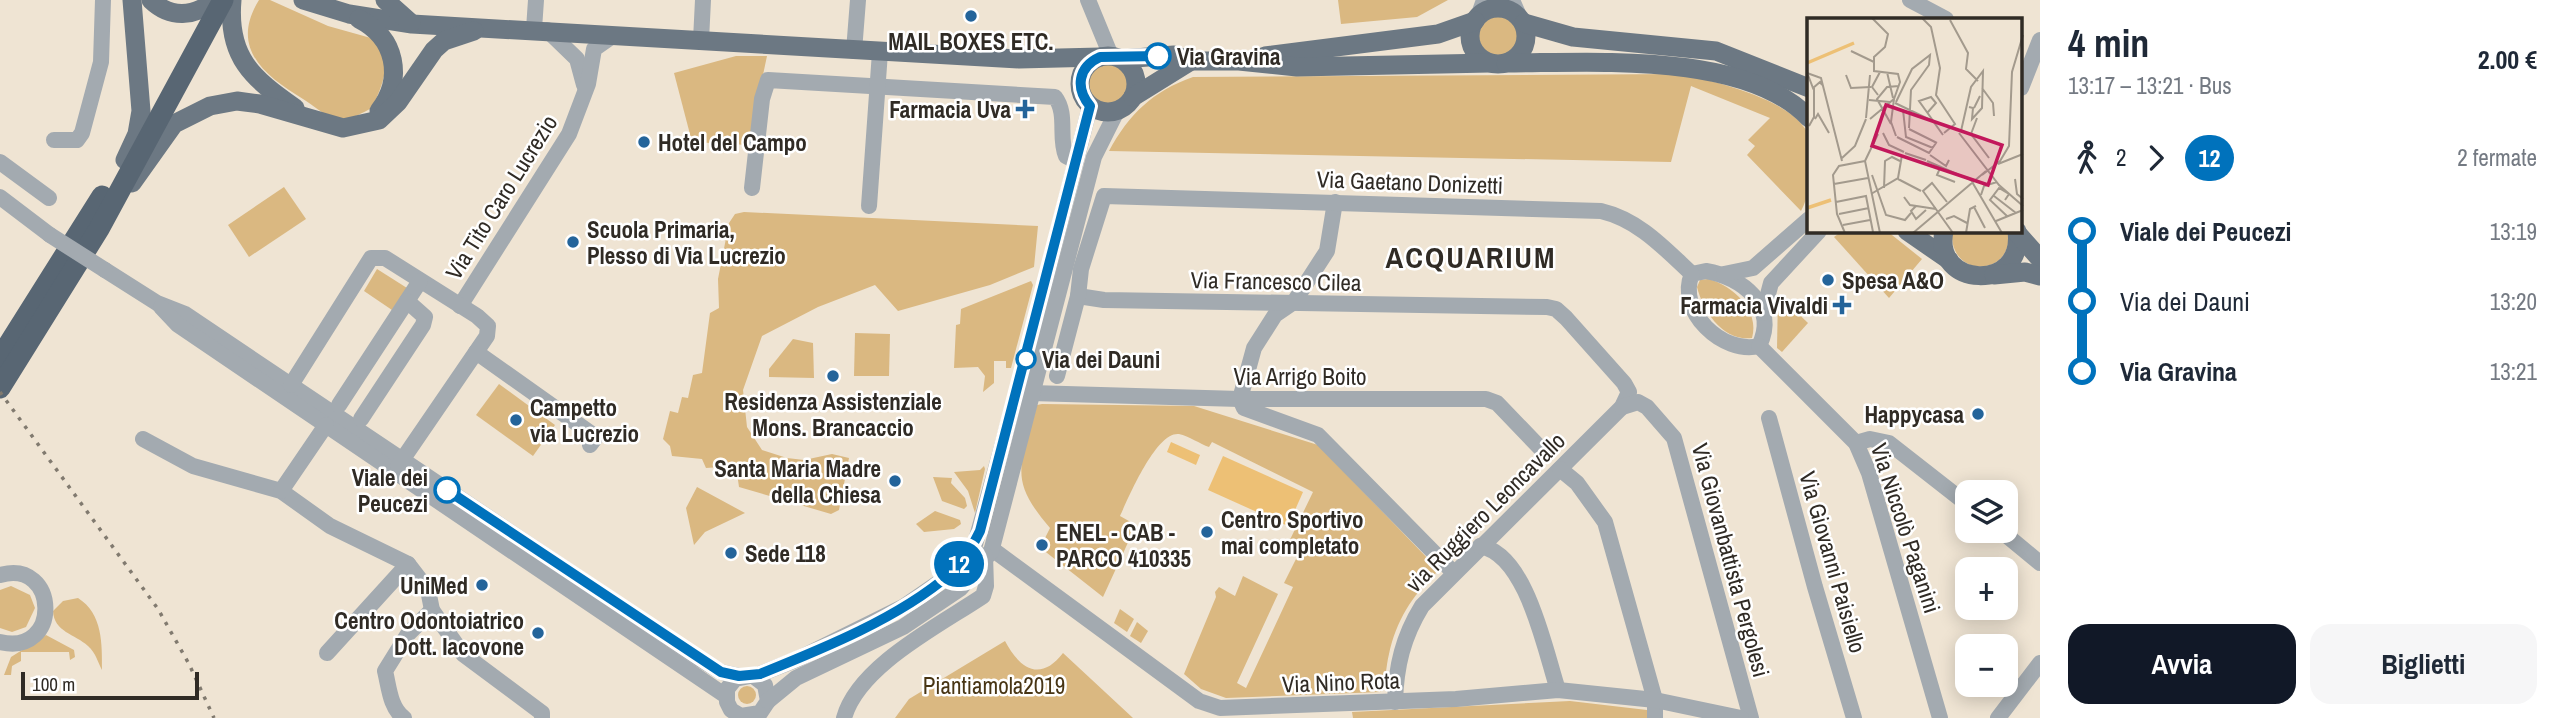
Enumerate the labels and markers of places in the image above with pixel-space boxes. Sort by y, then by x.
marker: MAIL BOXES ETC. [963,8,979,24]
place label: MAIL BOXES ETC. [888,26,1054,57]
place label: Via Gravina [1177,41,1281,72]
marker: Via Gravina [1145,43,1171,69]
place label: Farmacia Uva [889,94,1012,125]
marker: Farmacia Uva [1017,101,1033,117]
place label: Hotel del Campo [658,127,807,158]
marker: Hotel del Campo [636,134,652,150]
place label: Scuola Primaria, Plesso di Via Lucrezio [587,214,786,271]
marker: Scuola Primaria, Plesso di Via Lucrezio [565,234,581,250]
place label: Spesa A&O [1842,265,1944,296]
marker: Spesa A&O [1820,272,1836,288]
place label: Farmacia Vivaldi [1680,290,1828,321]
marker: Farmacia Vivaldi [1834,297,1850,313]
place label: Via dei Dauni [1042,344,1160,375]
marker: Via dei Dauni [1016,349,1036,369]
marker: Residenza Assistenziale Mons. Brancaccio [825,368,841,384]
place label: Residenza Assistenziale Mons. Brancaccio [724,386,942,443]
place label: Campetto via Lucrezio [530,392,639,449]
place label: Happycasa [1864,399,1965,430]
marker: Happycasa [1970,406,1986,422]
marker: Campetto via Lucrezio [508,412,524,428]
place label: Santa Maria Madre della Chiesa [714,453,882,510]
place label: Viale dei Peucezi [352,462,428,519]
marker: Santa Maria Madre della Chiesa [887,473,903,489]
marker: Viale dei Peucezi [434,477,460,503]
place label: Centro Sportivo mai completato [1221,504,1364,561]
place label: ENEL - CAB - PARCO 410335 [1056,517,1191,574]
marker: Centro Sportivo mai completato [1199,524,1215,540]
marker: ENEL - CAB - PARCO 410335 [1034,537,1050,553]
place label: Sede 118 [745,538,826,569]
marker: Sede 118 [723,545,739,561]
place label: UniMed [400,570,468,601]
marker: UniMed [474,577,490,593]
place label: Centro Odontoiatrico Dott. Iacovone [334,605,524,662]
marker: Centro Odontoiatrico Dott. Iacovone [530,625,546,641]

